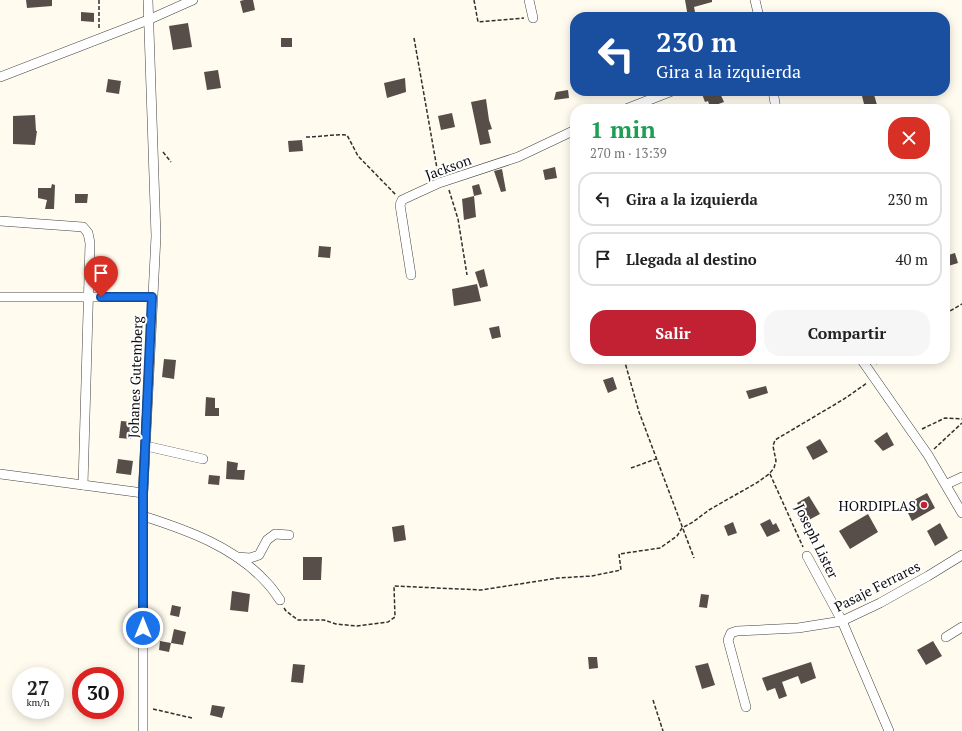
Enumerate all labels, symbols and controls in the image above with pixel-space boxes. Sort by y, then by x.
text: 230 m [656,23,737,60]
icon: left [590,28,642,80]
text: Gira a la izquierda [656,59,801,83]
text: 1 min [590,113,656,145]
button: close [888,117,930,159]
text: 270 m · 13:39 [590,144,667,162]
street label: Jackson [422,150,474,184]
icon: left [592,188,614,210]
text: Gira a la izquierda [626,189,758,209]
text: 230 m [887,189,928,209]
icon: arrive [592,248,614,270]
text: Llegada al destino [626,249,757,269]
text: 40 m [895,249,928,269]
pin [84,256,118,297]
icon: arrive [90,262,112,284]
button: Salir [590,310,756,356]
button: Compartir [764,310,930,356]
street label: Johanes Gutemberg [123,315,147,438]
place label: HORDIPLAS [839,496,916,515]
marker: HORDIPLAS [919,500,929,510]
street label: Joseph Lister [791,501,844,582]
street label: Pasaje Ferrares [831,556,923,616]
position arrow [122,607,164,649]
speed limit sign: 30 [72,667,124,719]
text: 27 [27,674,49,701]
text: km/h [26,696,50,709]

